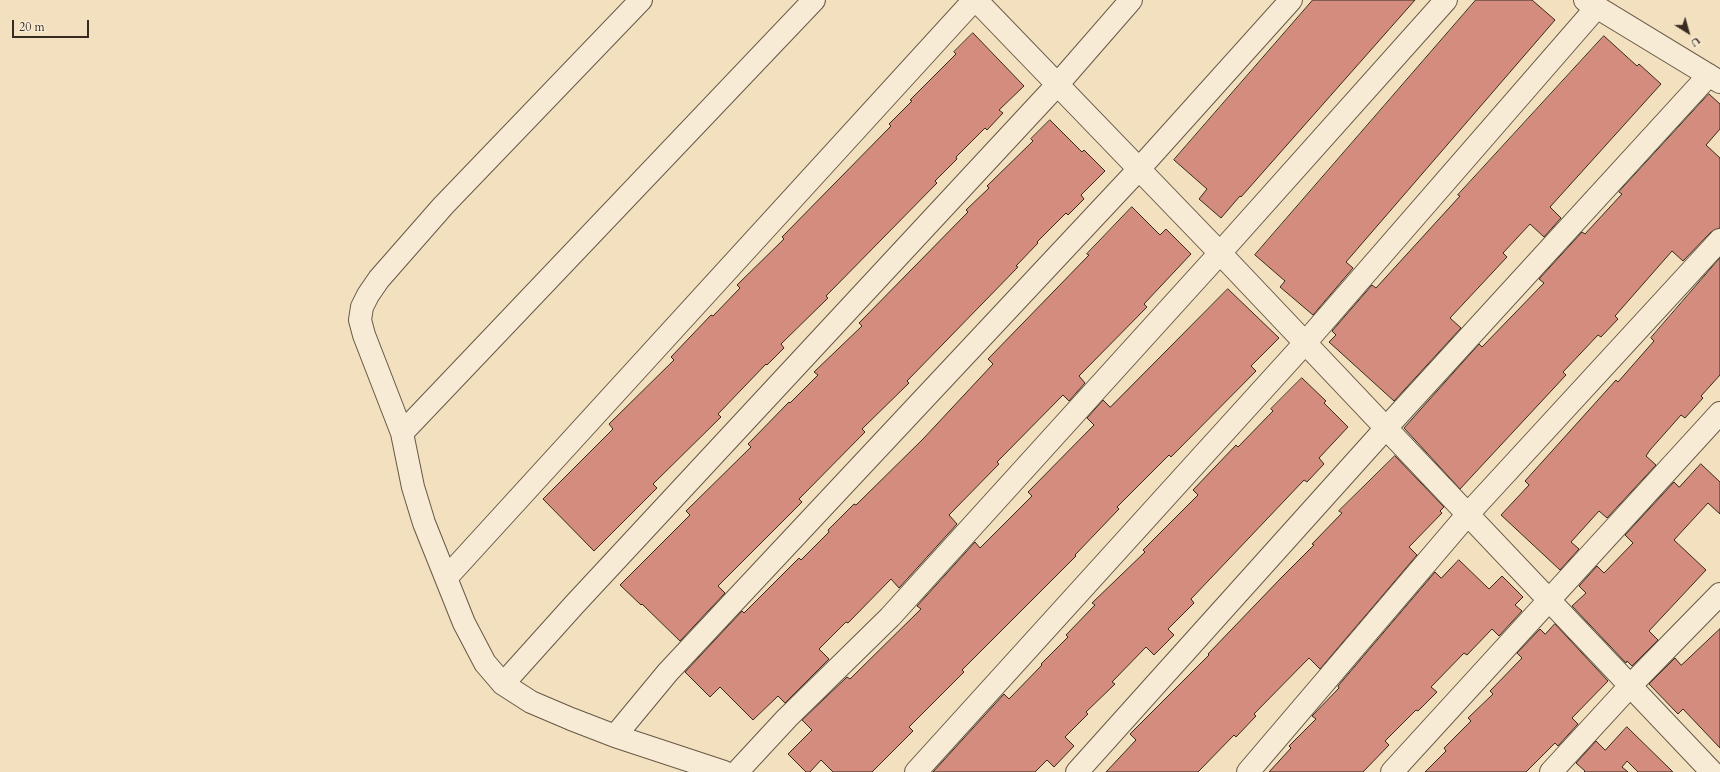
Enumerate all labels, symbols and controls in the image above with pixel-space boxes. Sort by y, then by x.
scale bar [14,12,91,38]
north arrow [1668,12,1708,52]
text: 20 m [19,19,45,35]
text: U [1687,33,1704,51]

